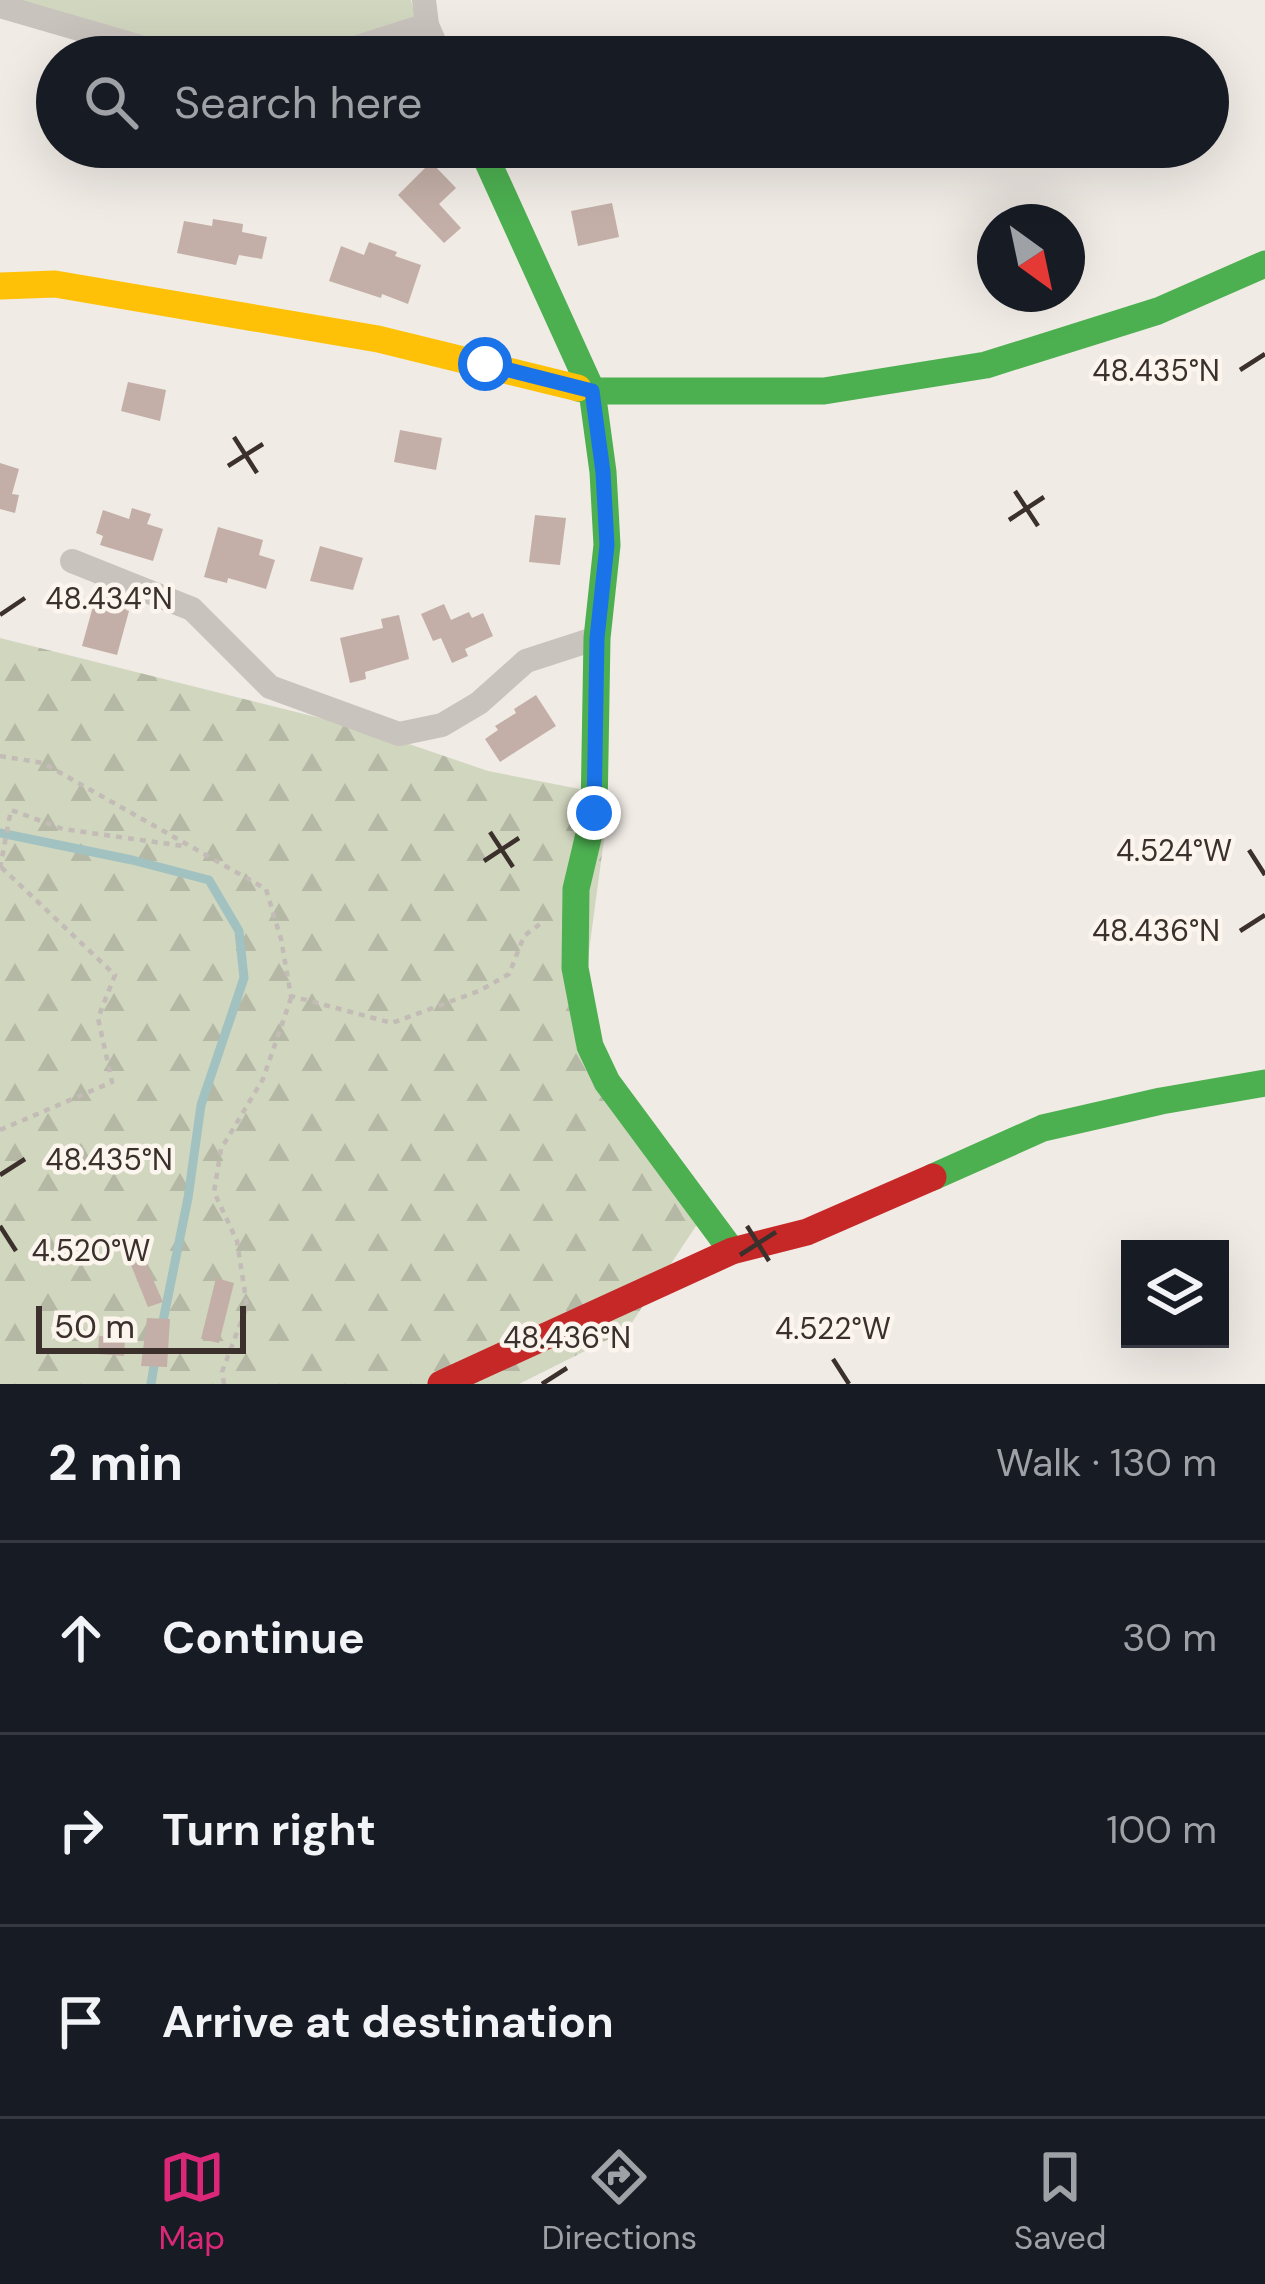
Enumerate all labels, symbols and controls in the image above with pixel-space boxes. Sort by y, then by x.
search box [36,36,1229,168]
icon: search [78,69,144,135]
text: Search here [174,73,422,132]
north arrow [977,204,1085,312]
route start [458,337,512,391]
text: 48.435°N [1092,351,1220,390]
text: 48.434°N [45,579,173,618]
route end [567,786,621,840]
text: 4.524°W [1116,831,1232,870]
text: 48.436°N [1092,911,1220,950]
text: 48.435°N [45,1140,173,1179]
text: 4.520°W [32,1231,150,1270]
map controls [1121,1240,1229,1348]
button: layers [1121,1240,1229,1348]
scale bar [36,1300,246,1353]
text: 50 m [54,1305,135,1348]
text: 4.522°W [775,1309,891,1348]
text: 48.436°N [503,1318,631,1357]
text: 2 min [48,1429,183,1496]
text: Walk · 130 m [996,1437,1217,1488]
icon: ahead [48,1605,114,1671]
text: Continue [162,1608,365,1667]
text: 30 m [1122,1612,1217,1663]
icon: right [48,1797,114,1863]
text: Turn right [162,1800,376,1859]
text: 100 m [1106,1804,1217,1855]
icon: arrive [48,1989,114,2055]
text: Arrive at destination [162,1992,614,2051]
tab: Map [158,2144,225,2259]
tab: Directions [542,2144,697,2259]
tab: Saved [1014,2144,1107,2259]

